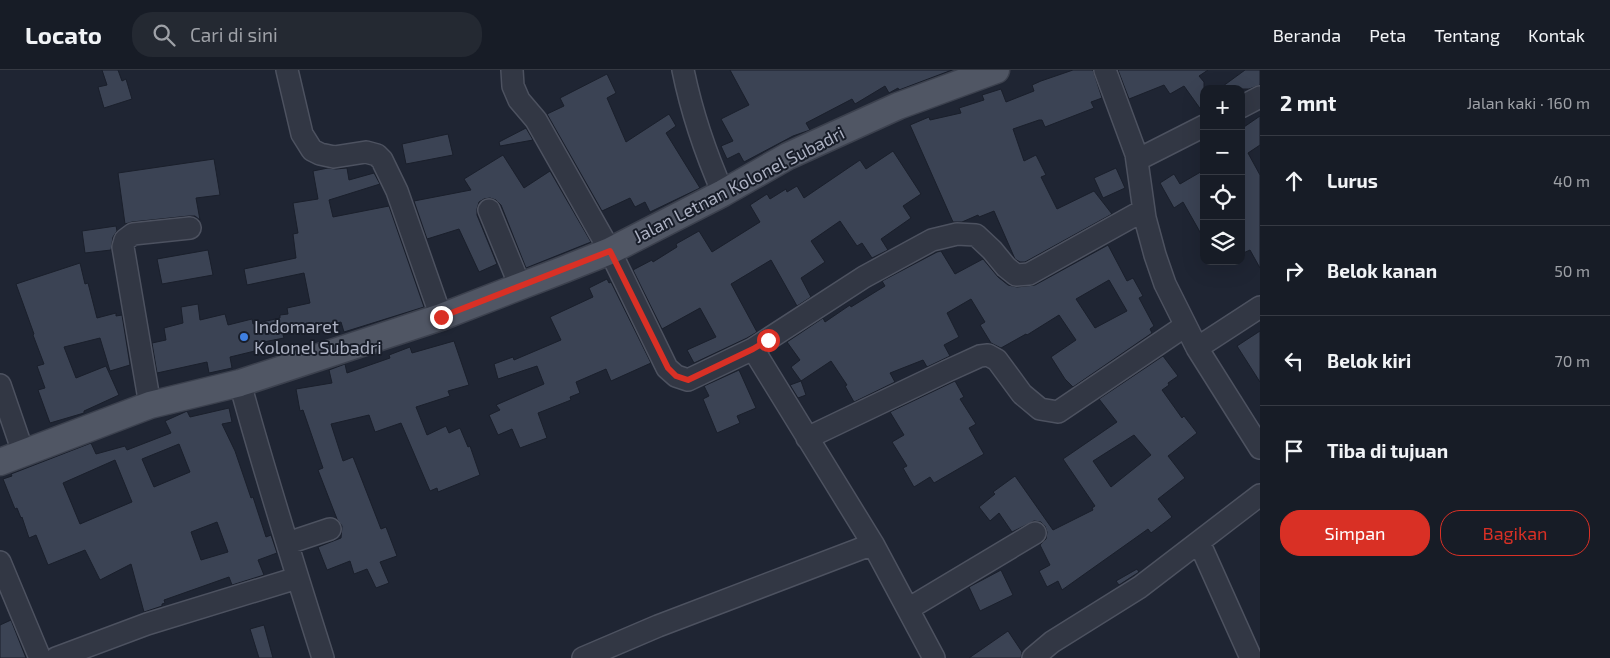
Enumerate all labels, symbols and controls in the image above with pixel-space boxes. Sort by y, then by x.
search box [132,12,482,57]
text: Locato [25,20,102,49]
icon: search [150,21,178,49]
text: Cari di sini [190,23,278,46]
text: Beranda [1273,24,1341,46]
text: Peta [1369,24,1406,46]
text: Tentang [1434,24,1500,46]
text: Kontak [1528,24,1585,46]
map controls [1200,85,1245,265]
button: + [1200,85,1245,130]
text: 2 mnt [1280,90,1336,115]
text: Jalan kaki · 160 m [1467,93,1590,112]
street label: Jalan Letnan Kolonel Subadri [629,121,848,247]
button: − [1200,130,1245,175]
icon: ahead [1280,167,1308,195]
text: Lurus [1327,169,1378,192]
text: 40 m [1553,171,1590,190]
button: locate [1200,175,1245,220]
button: layers [1200,220,1245,265]
icon: right [1280,257,1308,285]
text: Belok kanan [1327,259,1437,282]
text: 50 m [1554,261,1590,280]
route end [430,306,453,329]
place label: Indomaret Kolonel Subadri [254,315,382,358]
route start [757,329,780,352]
marker: Indomaret Kolonel Subadri [238,331,250,343]
icon: left [1280,347,1308,375]
text: Belok kiri [1327,349,1411,372]
text: 70 m [1555,351,1590,370]
icon: arrive [1280,437,1308,465]
text: Tiba di tujuan [1327,439,1448,462]
button: Simpan [1280,510,1430,556]
button: Bagikan [1440,510,1590,556]

